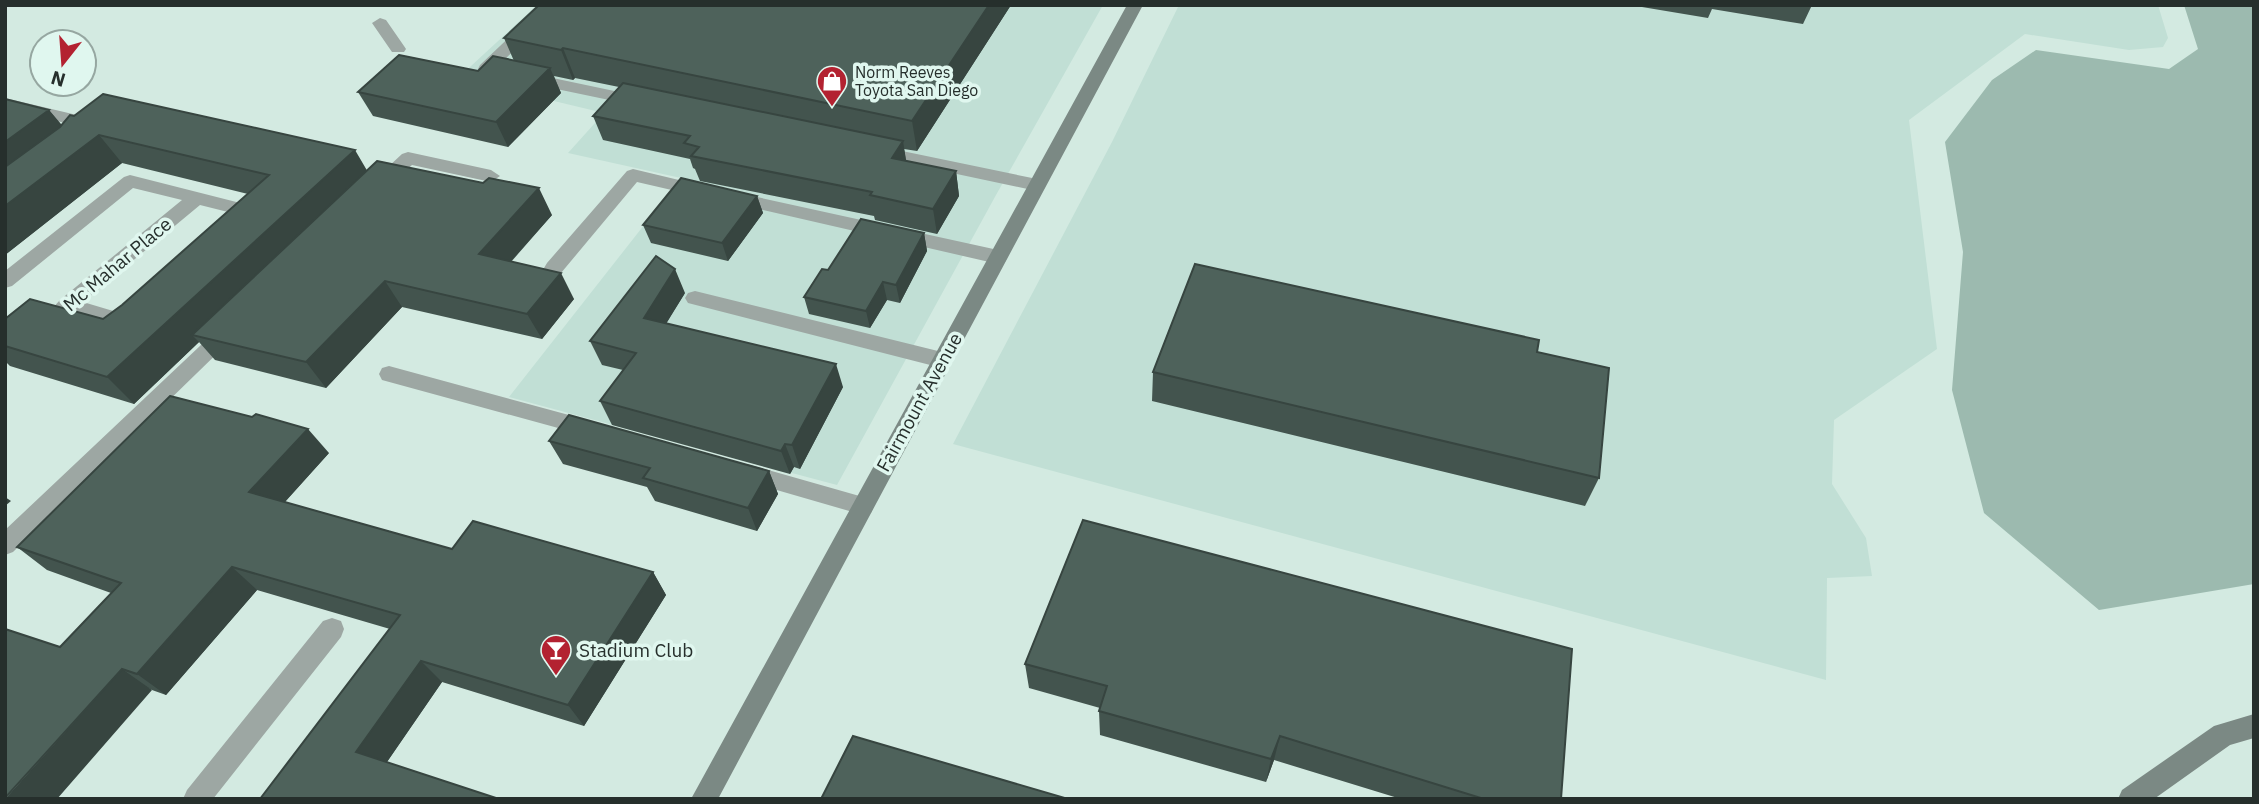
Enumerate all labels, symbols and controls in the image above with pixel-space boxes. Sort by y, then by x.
north arrow [28,28,98,98]
place label: Norm Reeves Toyota San Diego [855,62,978,100]
shop icon: Norm Reeves Toyota San Diego [815,64,849,108]
text: N [48,66,68,93]
street label: Mc Mahar Place [58,212,176,316]
street label: Fairmount Avenue [871,328,967,476]
bar icon: Stadium Club [539,633,573,677]
place label: Stadium Club [579,638,693,662]

